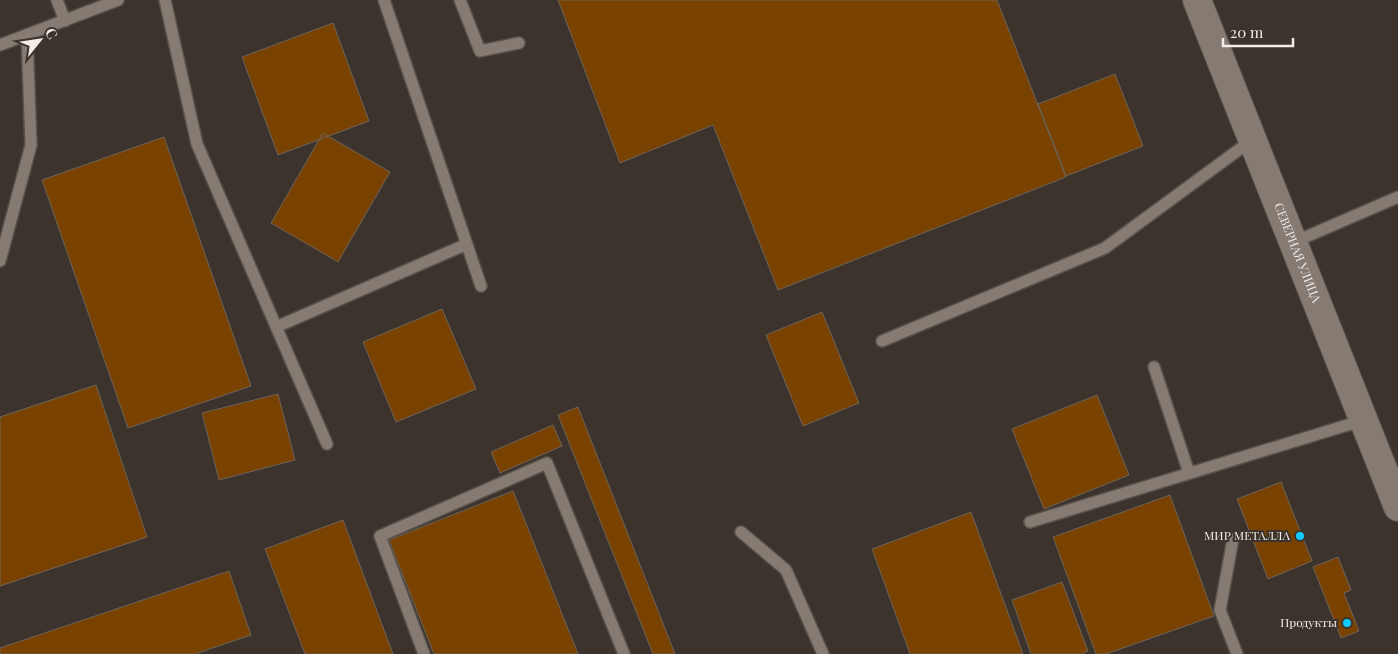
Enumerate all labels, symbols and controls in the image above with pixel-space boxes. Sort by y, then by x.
north arrow [15,15,65,65]
scale bar [1223,15,1293,47]
text: 20 m [1230,22,1264,42]
text: С [41,24,62,42]
street label: СЕВЕРНАЯ УЛИЦА [1271,200,1325,305]
place label: МИР МЕТАЛЛА [1204,527,1290,543]
marker: МИР МЕТАЛЛА [1294,530,1306,542]
place label: Продукты [1280,614,1337,630]
marker: Продукты [1341,617,1353,629]

